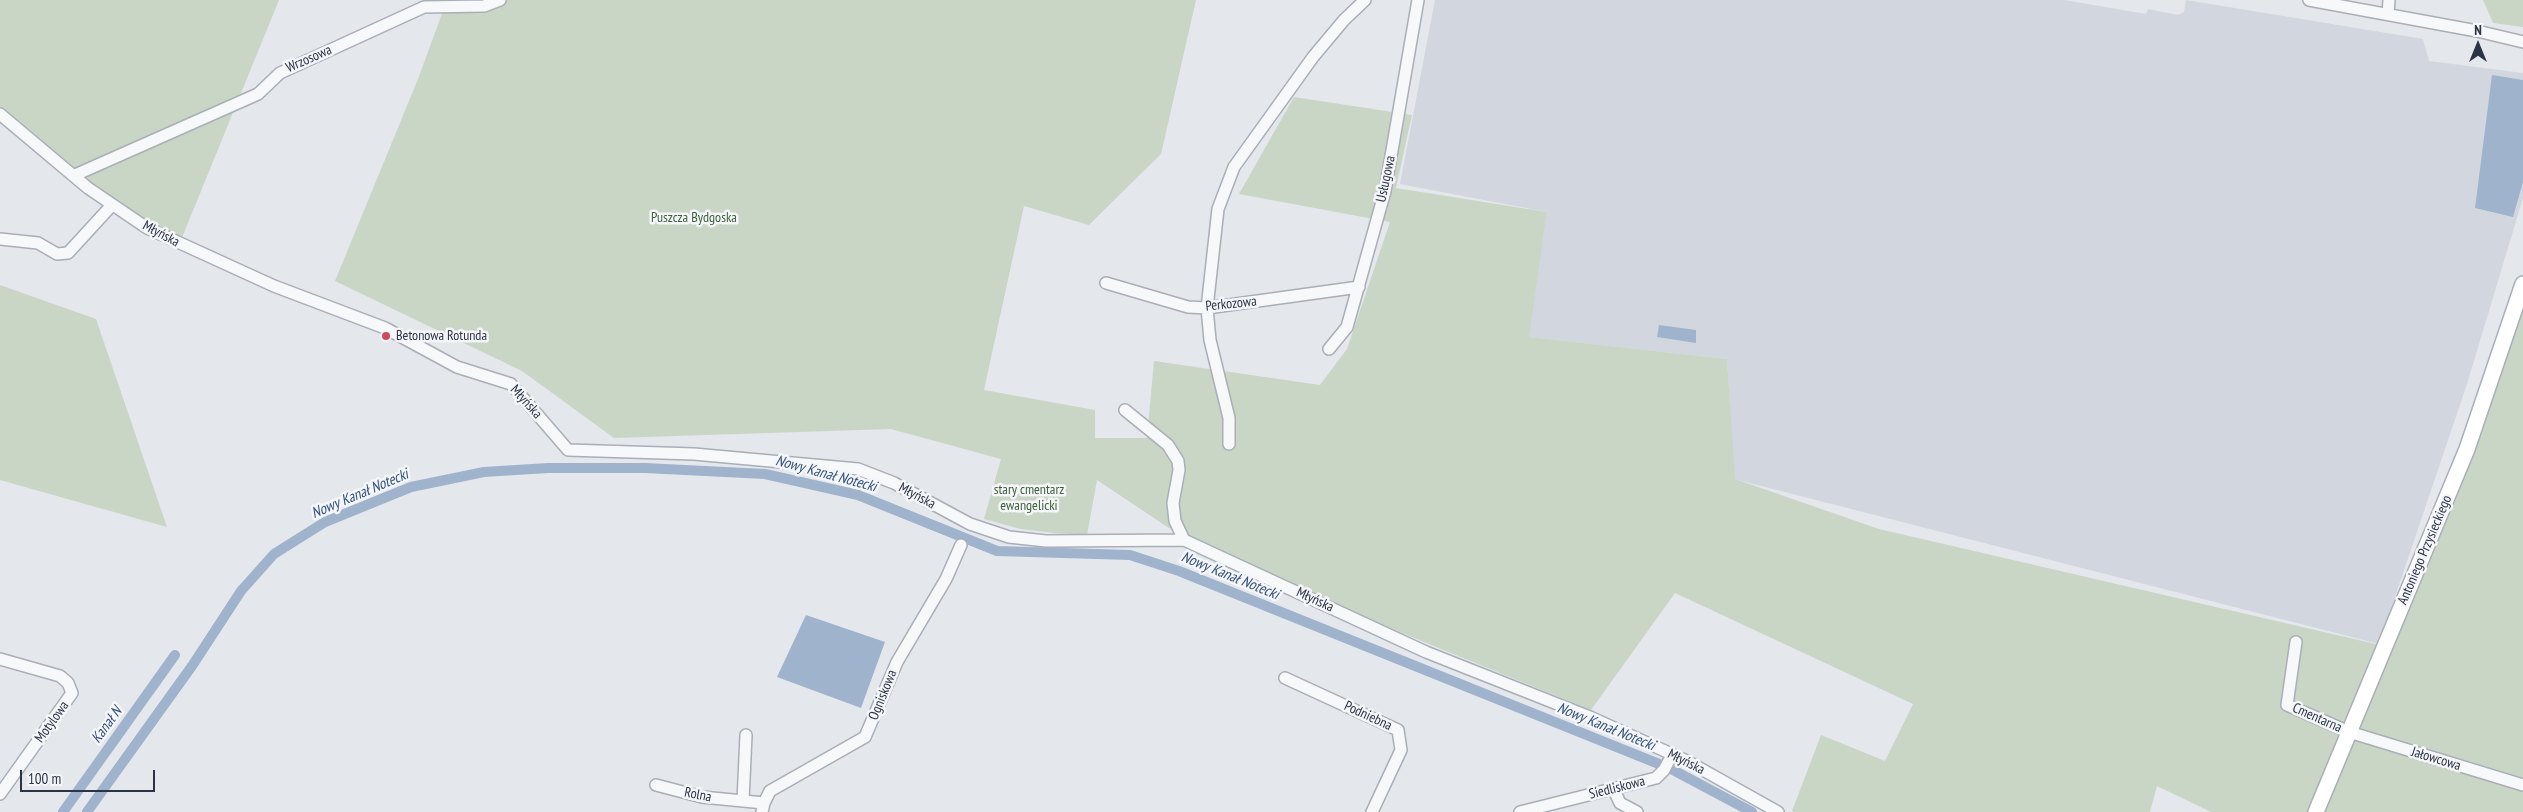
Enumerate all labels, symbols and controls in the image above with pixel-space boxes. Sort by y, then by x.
north arrow [2453,20,2503,70]
text: N [2474,21,2482,39]
street label: Wrzosowa [284,42,334,76]
street label: Usługowa [1373,154,1399,204]
park label: Puszcza Bydgoska [651,210,737,226]
street label: Młyńska [140,217,182,251]
street label: Perkozowa [1205,293,1257,315]
place label: Betonowa Rotunda [396,328,487,344]
marker: Betonowa Rotunda [380,330,392,342]
street label: Młyńska [507,382,545,422]
water label: Nowy Kanał Notecki [774,452,878,496]
water label: Nowy Kanał Notecki [309,465,411,523]
street label: Młyńska [896,479,938,513]
park label: stary cmentarz ewangelicki [994,482,1064,514]
street label: Antoniego Przysieckiego [2394,493,2456,607]
water label: Nowy Kanał Notecki [1179,548,1281,604]
street label: Młyńska [1294,584,1336,616]
street label: Ogniskowa [865,667,901,723]
street label: Motylowa [31,698,73,746]
street label: Podniebna [1341,698,1395,734]
water label: Nowy Kanał Notecki [1555,699,1657,755]
street label: Cmentarna [2290,700,2344,736]
water label: Kanał N [88,703,126,747]
street label: Jałowcowa [2409,744,2463,774]
street label: Młyńska [1665,746,1707,778]
scale bar [22,760,158,792]
text: 100 m [28,769,61,788]
street label: Siedliskowa [1587,773,1647,803]
street label: Rolna [683,784,713,806]

